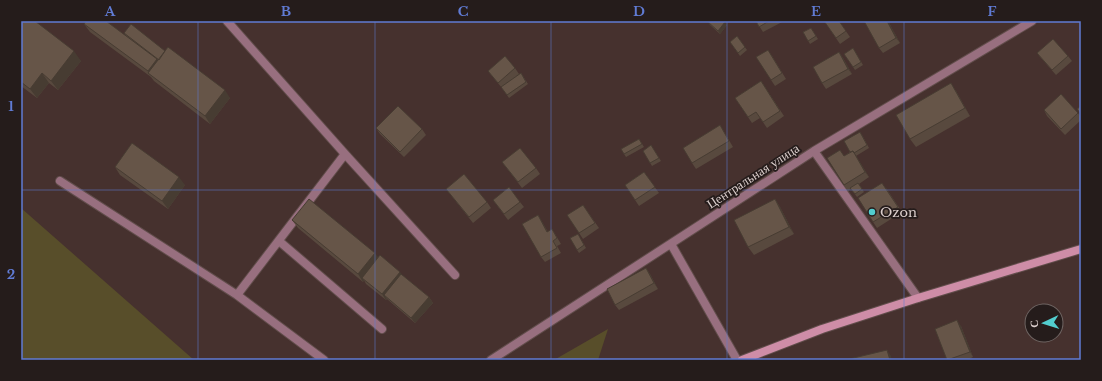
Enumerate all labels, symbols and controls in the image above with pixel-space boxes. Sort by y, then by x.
text: A [104,3,116,20]
text: B [281,3,291,20]
text: C [458,3,469,20]
text: D [633,3,645,20]
text: E [811,3,821,20]
text: F [988,3,997,20]
text: 1 [8,98,14,115]
street label: Центральная улица [703,140,803,212]
place label: Ozon [880,204,917,221]
marker: Ozon [867,207,877,217]
text: 2 [7,266,15,283]
north arrow [1024,303,1064,343]
text: С [1027,319,1041,328]

